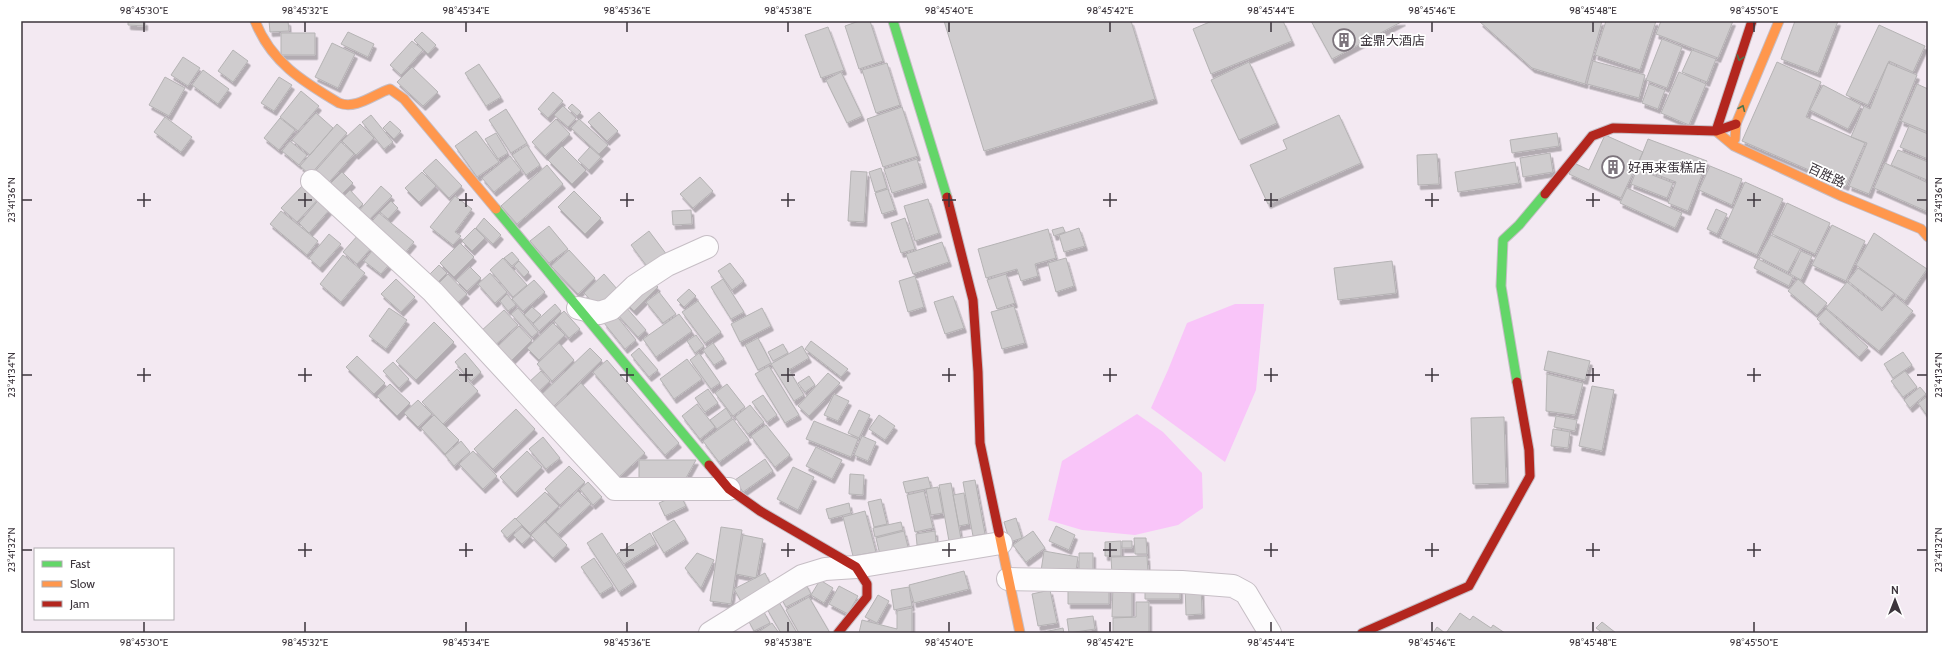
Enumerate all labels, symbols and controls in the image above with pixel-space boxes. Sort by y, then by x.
text: 98°45'30"E [120,4,169,17]
text: 98°45'32"E [282,4,329,17]
text: 98°45'34"E [442,4,490,17]
text: 98°45'36"E [603,4,651,17]
text: 98°45'38"E [764,4,812,17]
text: 98°45'40"E [925,4,974,17]
text: 98°45'42"E [1087,4,1134,17]
text: 98°45'44"E [1247,4,1295,17]
text: 98°45'46"E [1408,4,1456,17]
text: 98°45'48"E [1569,4,1617,17]
text: 98°45'50"E [1730,4,1779,17]
building icon: 金鼎大酒店 [1331,27,1357,53]
place label: 金鼎大酒店 [1360,32,1425,48]
one-way arrow [1736,54,1745,61]
one-way arrow [1738,105,1746,112]
building icon: 好再来蛋糕店 [1600,154,1626,180]
place label: 好再来蛋糕店 [1628,159,1706,175]
street label: 百胜路 [1806,160,1848,190]
text: 23°41'36"N [5,177,18,223]
text: 23°41'36"N [1932,177,1945,223]
text: 23°41'34"N [5,352,18,398]
text: 23°41'34"N [1932,352,1945,398]
text: 23°41'32"N [5,528,18,572]
text: 23°41'32"N [1932,528,1945,572]
legend [34,548,174,620]
text: Fast [70,556,90,571]
text: Slow [70,576,95,591]
north arrow [1875,580,1915,620]
text: N [1891,583,1899,597]
text: Jam [69,596,89,611]
text: 98°45'30"E [120,636,169,649]
text: 98°45'32"E [282,636,329,649]
text: 98°45'34"E [442,636,490,649]
text: 98°45'36"E [603,636,651,649]
text: 98°45'38"E [764,636,812,649]
text: 98°45'40"E [925,636,974,649]
text: 98°45'42"E [1087,636,1134,649]
text: 98°45'44"E [1247,636,1295,649]
text: 98°45'46"E [1408,636,1456,649]
text: 98°45'48"E [1569,636,1617,649]
text: 98°45'50"E [1730,636,1779,649]

